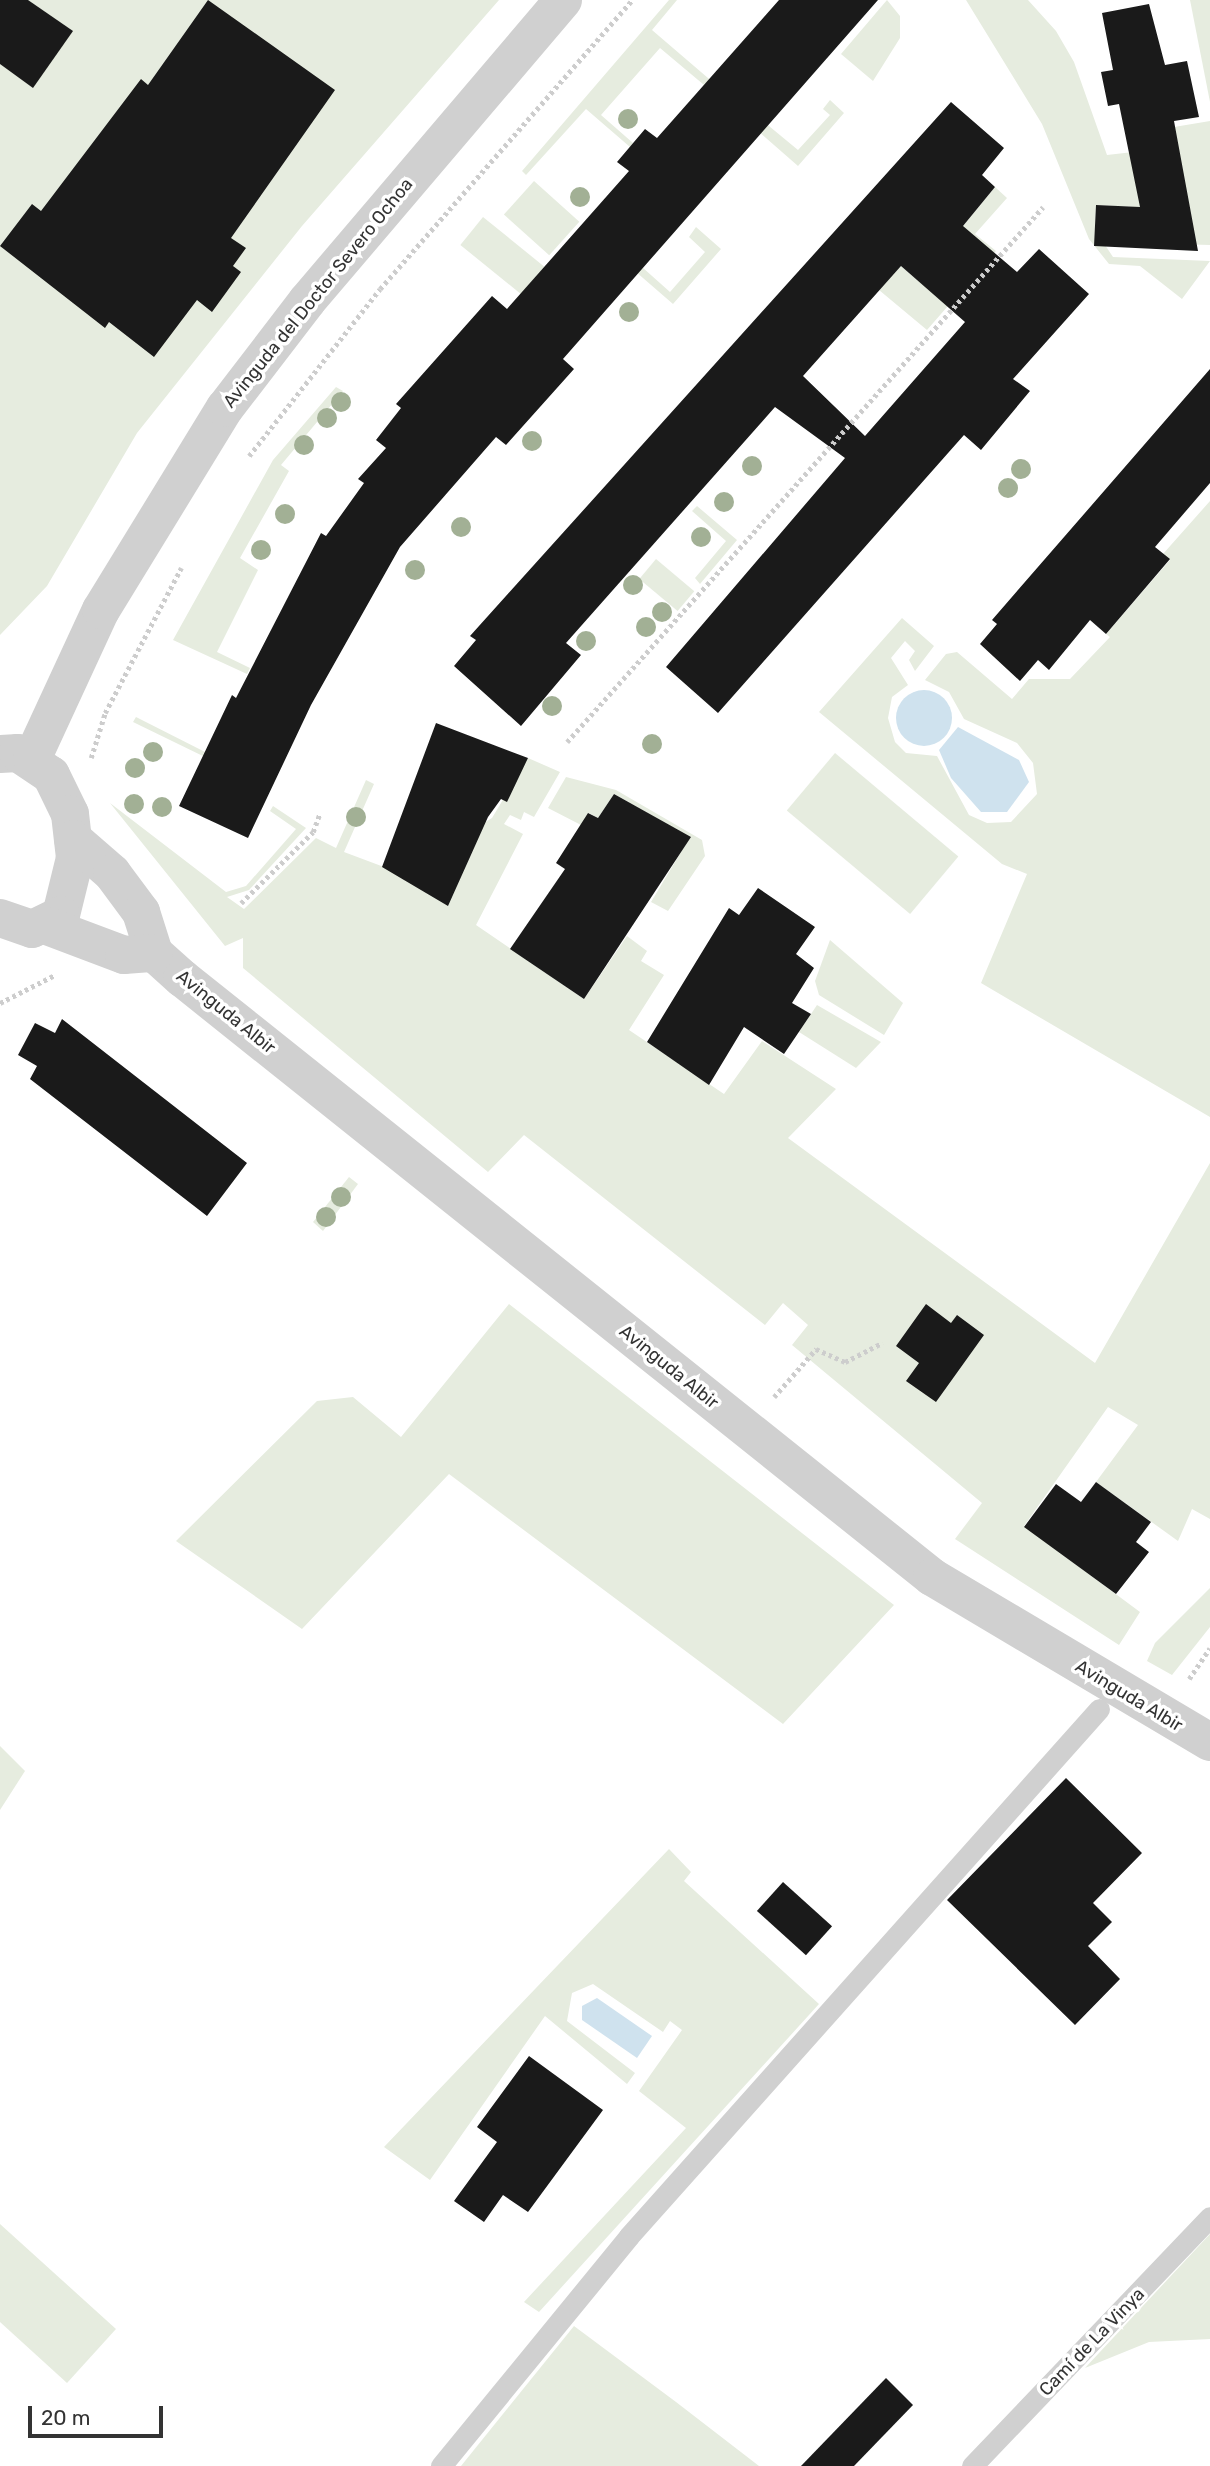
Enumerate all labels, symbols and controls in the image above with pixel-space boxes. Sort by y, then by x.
street label: Avinguda del Doctor Severo Ochoa [218,174,418,412]
street label: Avinguda Albir [172,965,280,1059]
street label: Avinguda Albir [615,1320,723,1414]
street label: Avinguda Albir [1071,1655,1187,1737]
street label: Camí de La Vinya [1035,2283,1149,2401]
scale bar [32,2392,166,2436]
text: 20 m [41,2405,90,2430]

